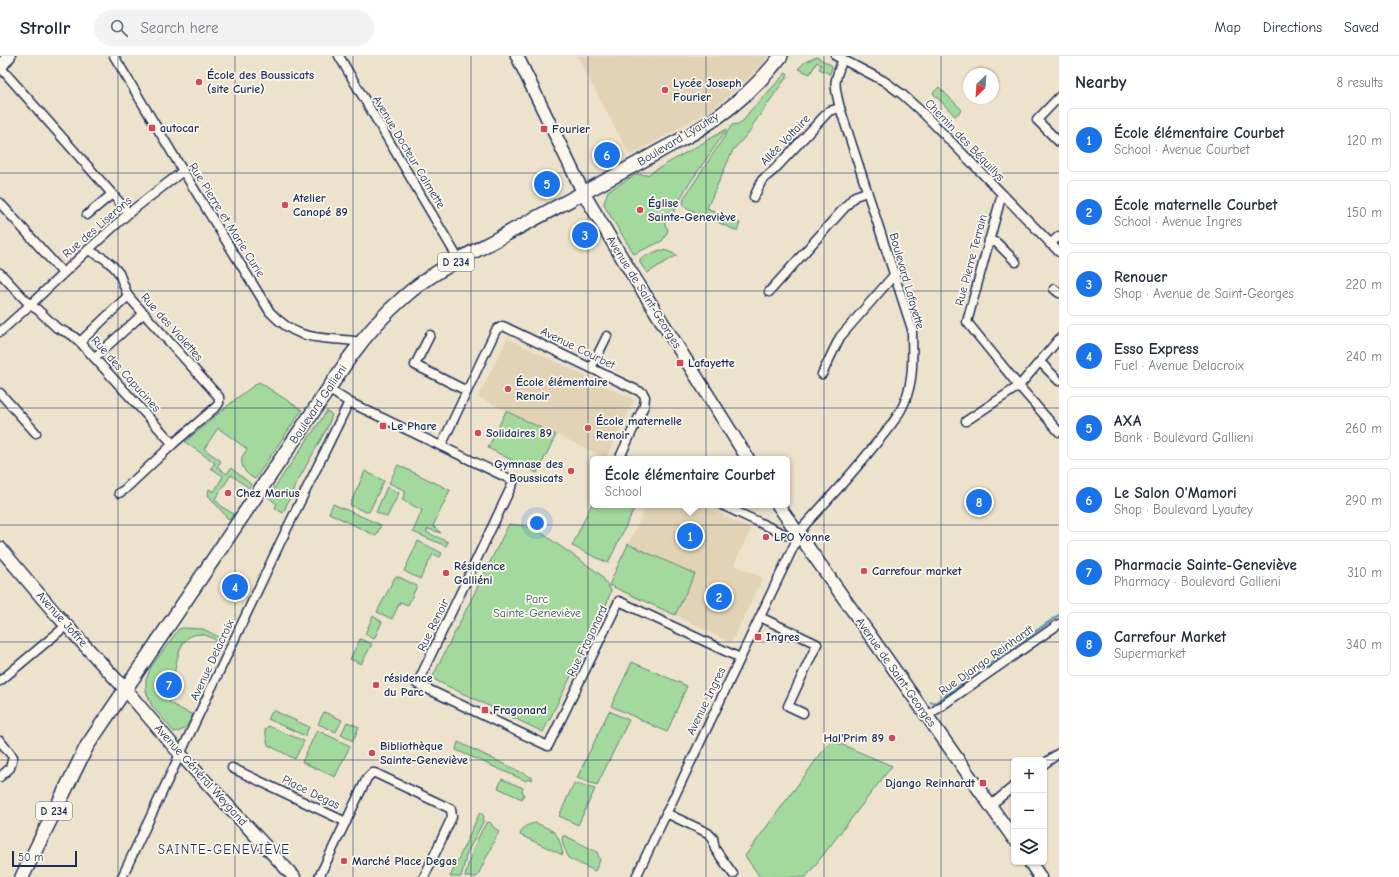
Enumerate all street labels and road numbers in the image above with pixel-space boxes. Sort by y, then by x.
street label: Avenue Docteur Calmette [370,93,448,211]
street label: Chemin des Béquillys [922,96,1008,184]
street label: Boulevard Lyautey [635,109,722,169]
street label: Allée Voltaire [757,112,813,168]
street label: Rue Pierre et Marie Curie [186,160,268,280]
street label: Rue des Liserons [60,193,134,261]
street label: Rue Pierre Terrain [952,213,990,307]
street label: Boulevard Lafayette [887,231,927,331]
street label: Avenue de Saint-Georges [604,233,684,351]
road number: D 234 [438,253,474,271]
street label: Rue des Violettes [138,290,206,364]
street label: Avenue Courbet [539,324,618,372]
street label: Rue des Capucines [88,333,164,415]
street label: Boulevard Gallieni [286,362,350,446]
street label: Avenue Joffre [34,588,90,650]
street label: Rue Renoir [414,596,452,654]
street label: Rue Fragonard [564,603,610,679]
street label: Avenue de Saint-Georges [853,615,939,729]
street label: Avenue Delacroix [187,617,237,703]
street label: Rue Django Reinhardt [936,622,1037,698]
street label: Avenue Ingres [684,665,728,737]
street label: Avenue Général Weygand [152,721,250,829]
street label: Place Degas [280,772,342,812]
road number: D 234 [36,802,72,820]

